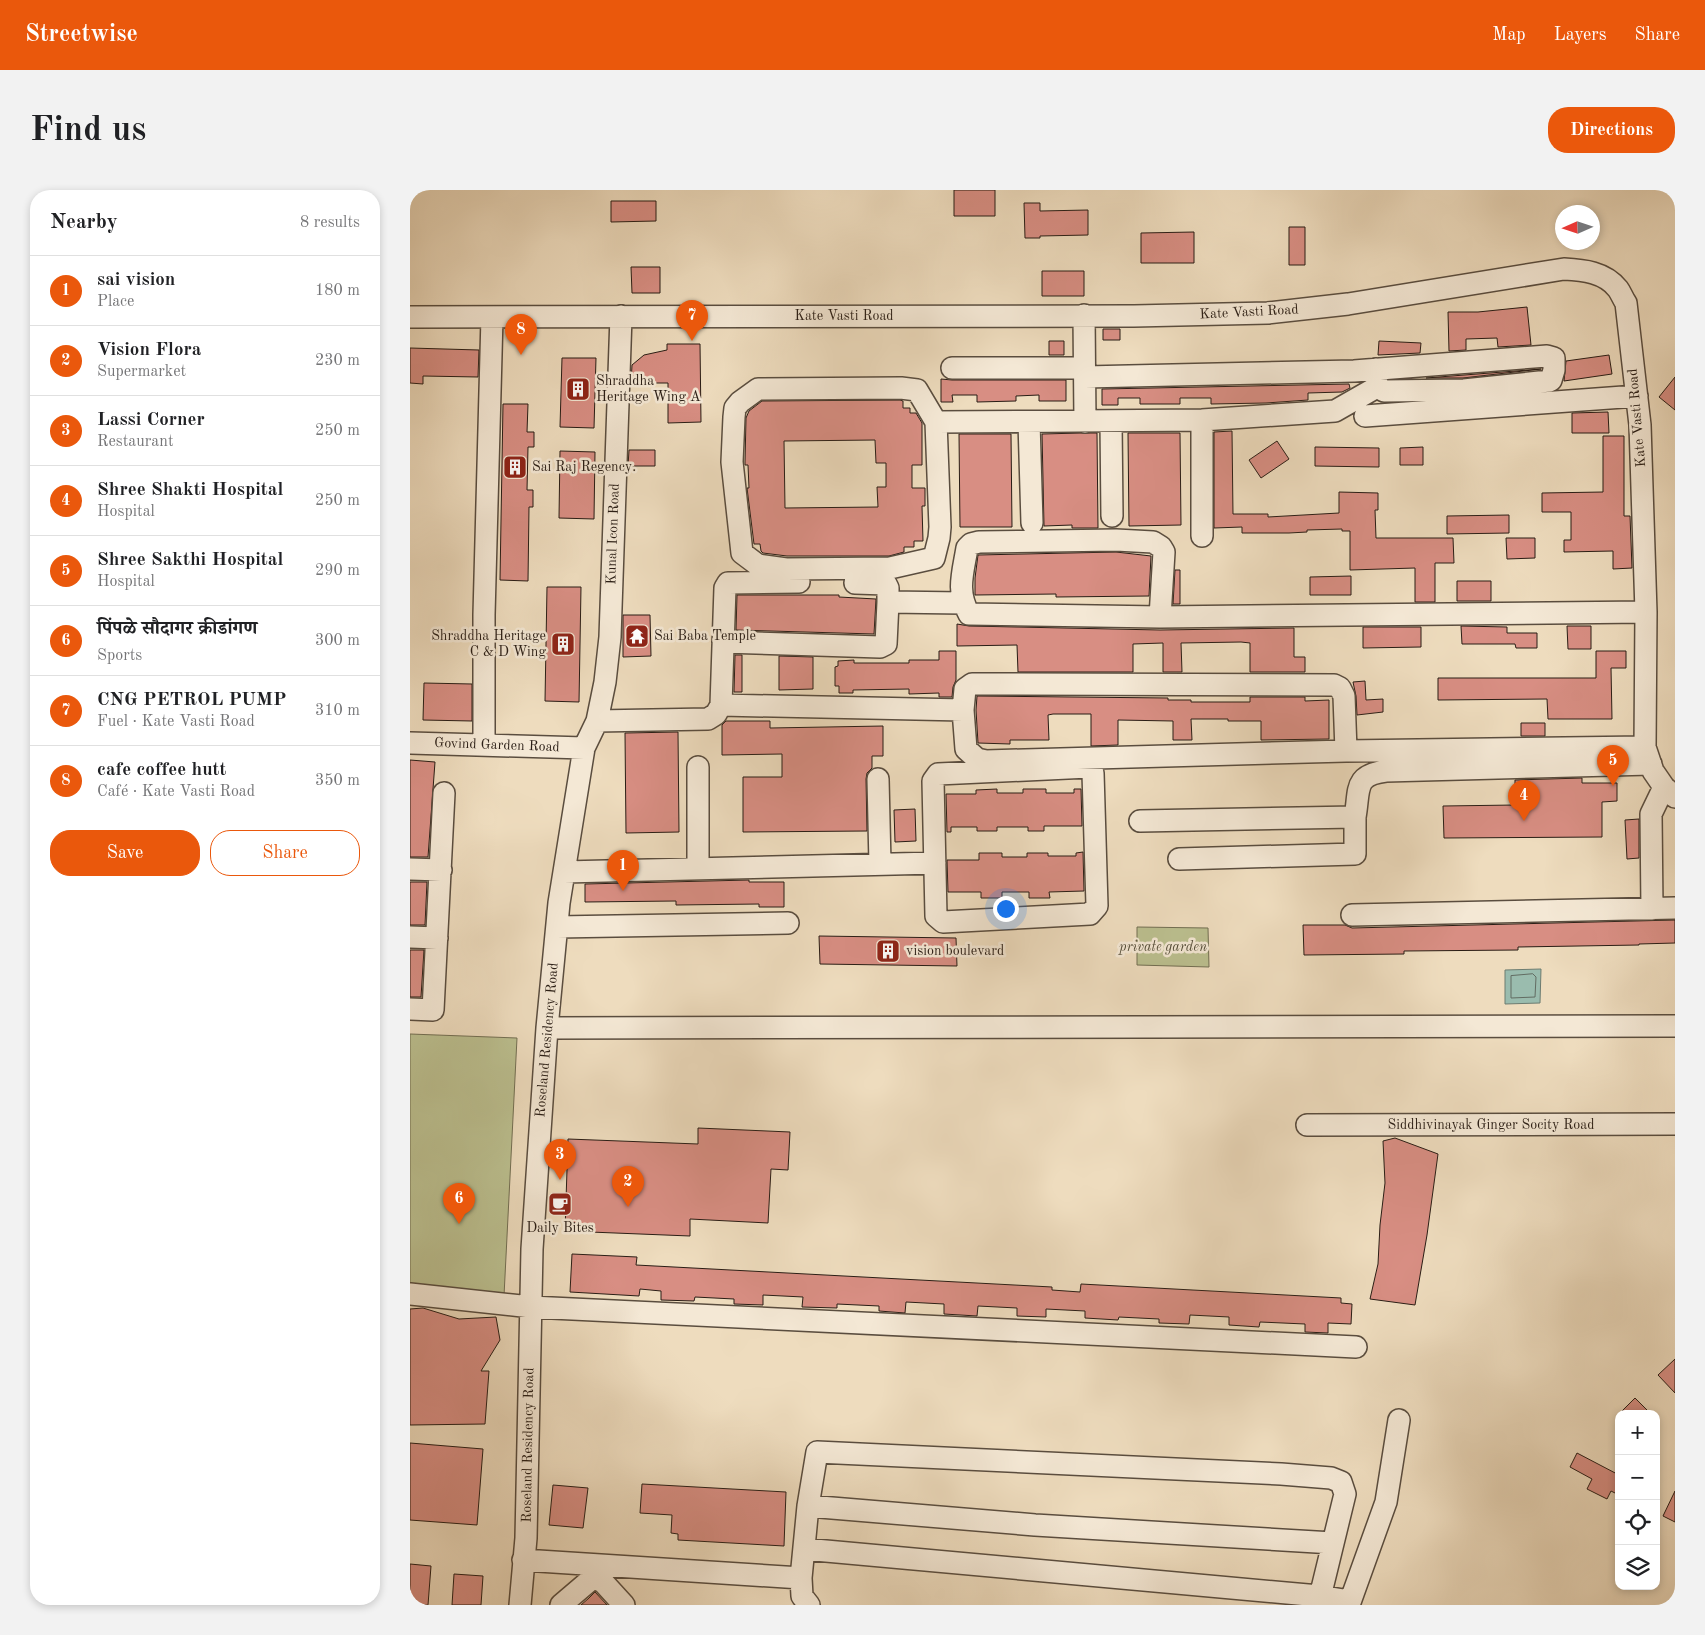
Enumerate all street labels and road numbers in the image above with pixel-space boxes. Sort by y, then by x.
street label: Kate Vasti Road [1199,302,1299,322]
street label: Kate Vasti Road [794,309,894,323]
street label: Kate Vasti Road [1626,368,1648,468]
street label: Kunal Icon Road [604,483,622,585]
street label: Govind Garden Road [434,736,560,754]
street label: Roseland Residency Road [533,962,561,1118]
street label: Siddhivinayak Ginger Socity Road [1387,1118,1595,1132]
street label: Roseland Residency Road [520,1367,536,1523]

